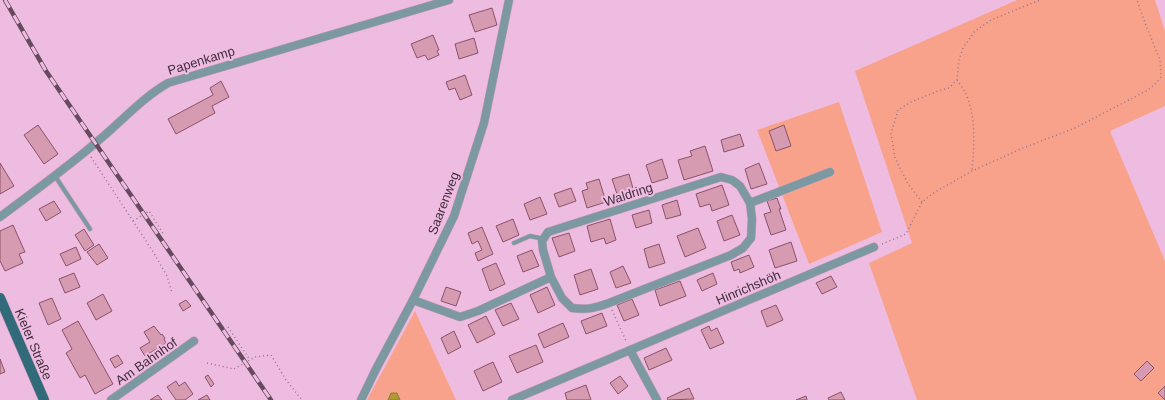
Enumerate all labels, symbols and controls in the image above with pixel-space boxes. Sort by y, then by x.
street label: Papenkamp [166,43,237,78]
street label: Saarenweg [425,170,462,237]
street label: Waldring [602,179,655,209]
street label: Hinrichshöh [714,267,783,308]
street label: Kieler Straße [12,306,55,382]
street label: Am Bahnhof [113,335,180,388]

